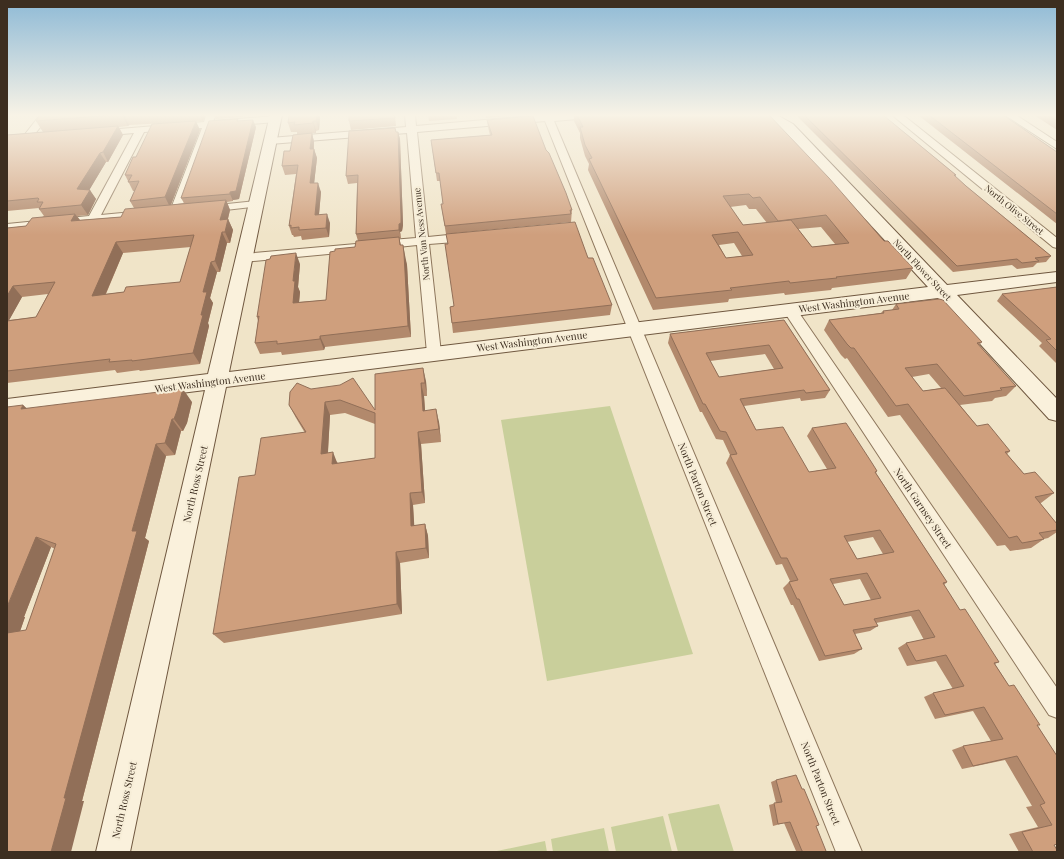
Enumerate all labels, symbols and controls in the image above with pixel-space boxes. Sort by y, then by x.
street label: North Olive Street [983,182,1047,237]
street label: North Van Ness Avenue [410,187,432,281]
street label: North Flower Street [891,236,955,303]
street label: West Washington Avenue [797,288,910,316]
street label: West Washington Avenue [475,327,588,355]
street label: West Washington Avenue [153,368,266,396]
street label: North Parton Street [675,440,721,528]
street label: North Ross Street [179,444,211,524]
street label: North Garnsey Street [891,465,956,552]
street label: North Parton Street [798,739,844,827]
street label: North Ross Street [108,760,140,840]

